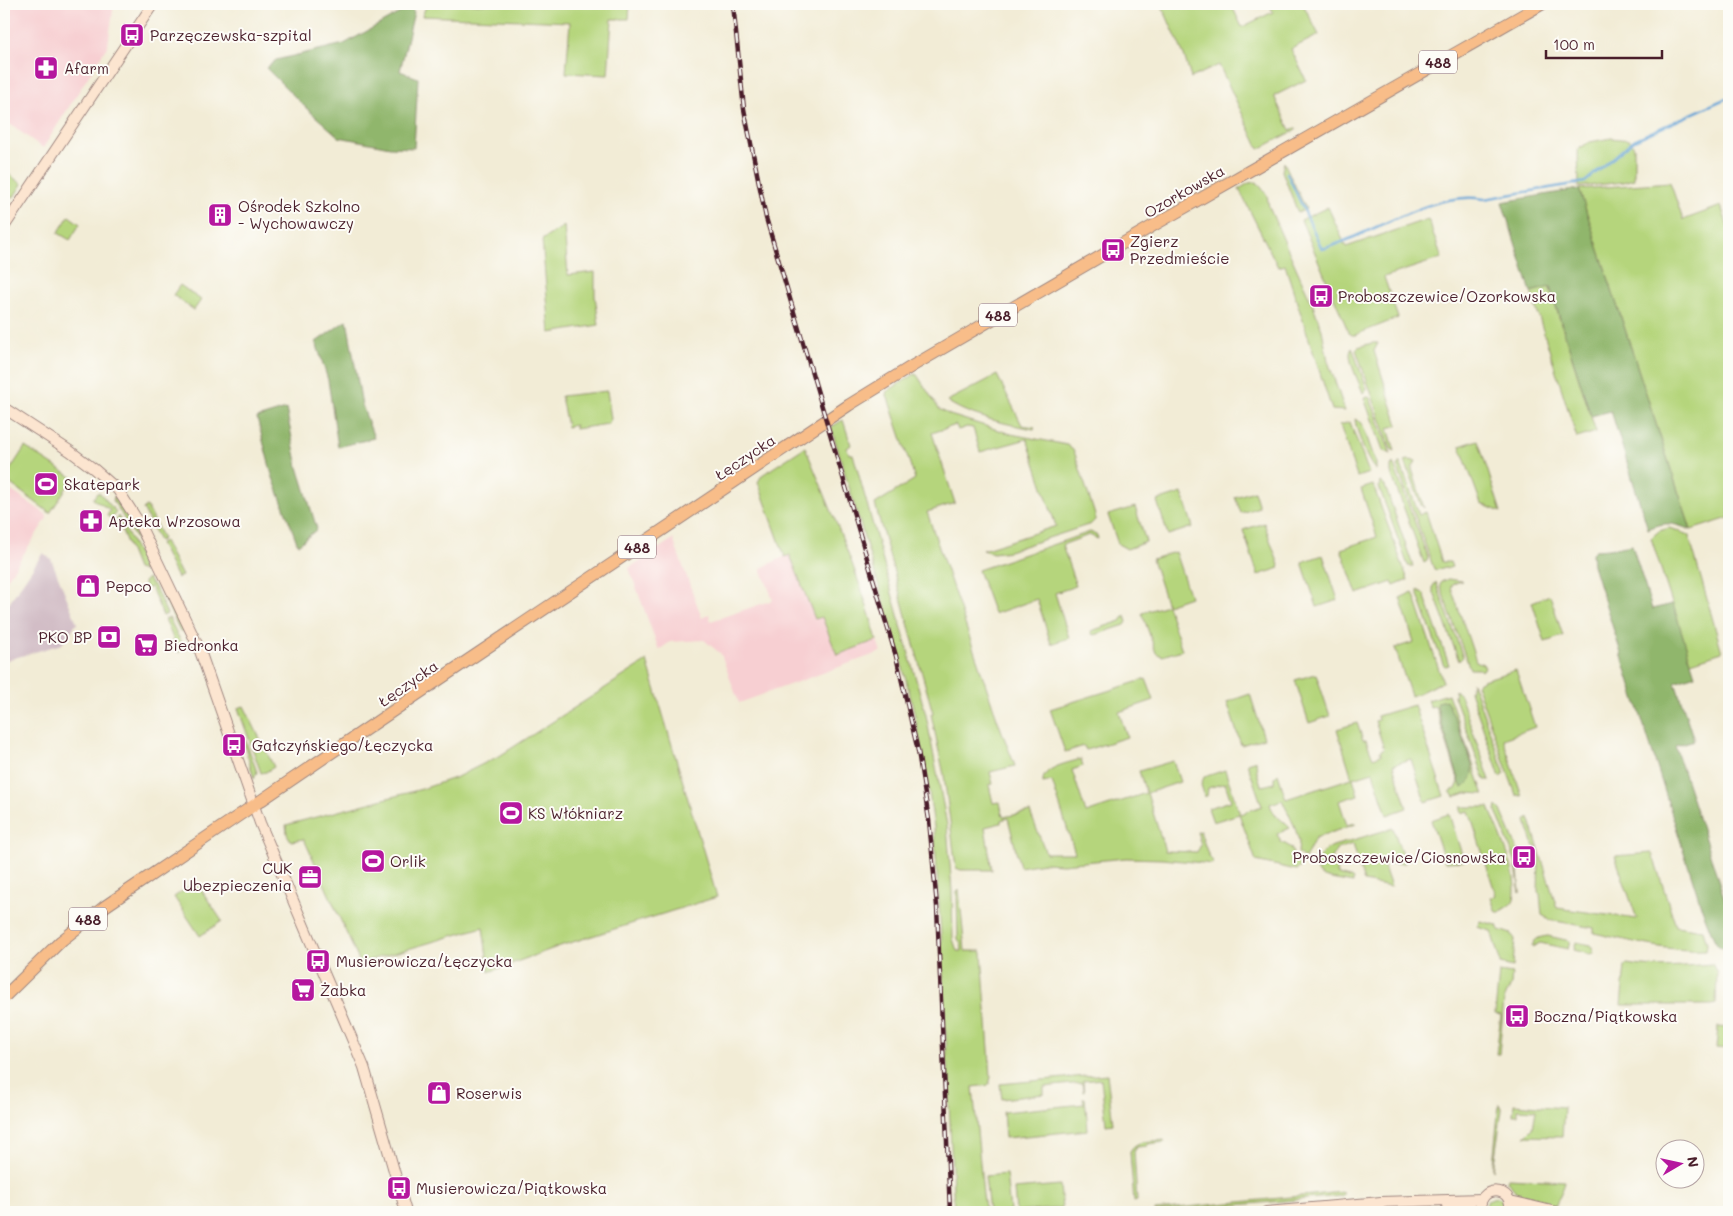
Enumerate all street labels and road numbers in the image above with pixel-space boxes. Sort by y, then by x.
road number: 488 [1419,51,1457,74]
street label: Ozorkowska [1140,160,1228,222]
road number: 488 [979,304,1017,326]
street label: Łęczycka [711,430,779,484]
road number: 488 [618,536,656,558]
street label: Łęczycka [374,655,442,711]
road number: 488 [69,908,107,931]

